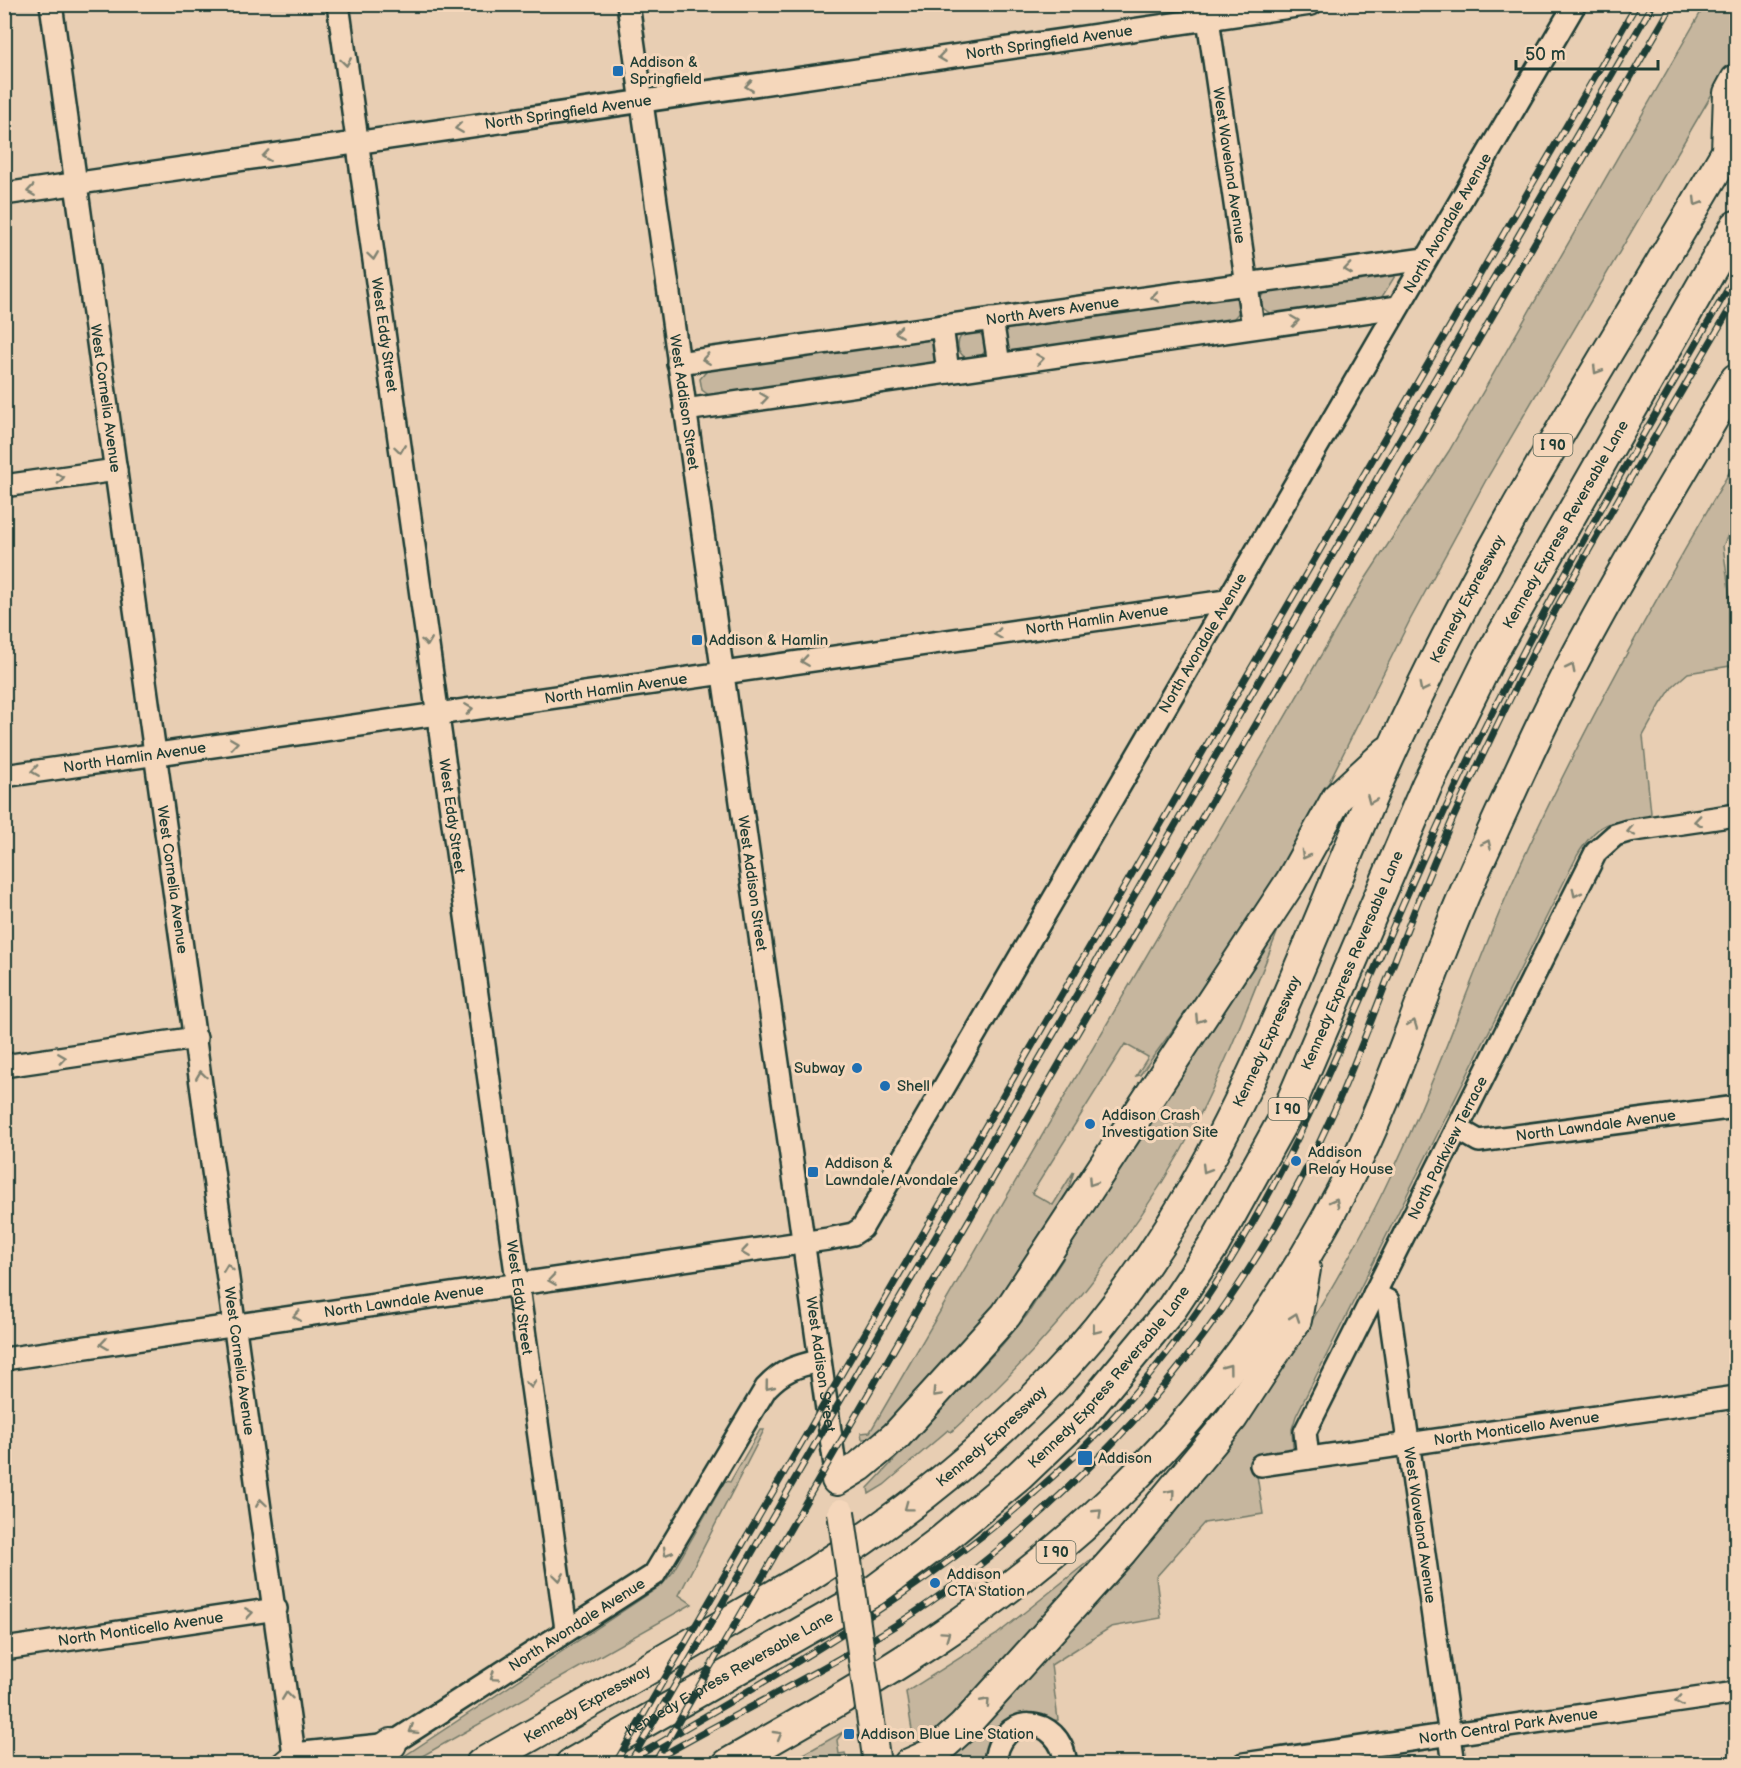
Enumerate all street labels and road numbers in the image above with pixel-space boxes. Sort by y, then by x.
street label: North Springfield Avenue [964,21,1134,64]
street label: West Waveland Avenue [1208,86,1250,245]
street label: North Springfield Avenue [483,91,653,134]
street label: North Avondale Avenue [1400,150,1496,297]
street label: West Eddy Street [366,276,401,394]
street label: North Avers Avenue [985,293,1120,330]
street label: West Cornelia Avenue [86,323,125,474]
street label: West Addison Street [665,333,703,472]
street label: Kennedy Express Reversable Lane [1499,417,1633,632]
road number: I 90 [1534,434,1572,456]
street label: Kennedy Expressway [1426,531,1510,666]
street label: North Avondale Avenue [1155,570,1251,717]
street label: North Hamlin Avenue [1024,600,1170,640]
street label: North Hamlin Avenue [543,669,689,709]
street label: North Hamlin Avenue [62,738,207,777]
street label: West Eddy Street [434,757,469,875]
street label: West Cornelia Avenue [152,804,192,955]
street label: West Addison Street [733,814,771,953]
street label: Kennedy Express Reversable Lane [1297,848,1408,1073]
street label: Kennedy Expressway [1229,973,1305,1110]
street label: North Parkview Terrace [1404,1073,1492,1223]
road number: I 90 [1268,1098,1308,1120]
street label: North Lawndale Avenue [1515,1106,1677,1146]
street label: West Eddy Street [502,1239,536,1356]
street label: North Lawndale Avenue [323,1280,485,1322]
street label: Kennedy Express Reversable Lane [1024,1282,1194,1473]
street label: West Cornelia Avenue [219,1286,259,1437]
street label: West Addison Street [801,1295,839,1434]
street label: Kennedy Expressway [932,1382,1051,1491]
street label: North Monticello Avenue [1432,1408,1601,1450]
street label: West Waveland Avenue [1399,1446,1440,1605]
road number: I 90 [1036,1541,1076,1563]
street label: North Avondale Avenue [505,1574,649,1676]
street label: Kennedy Express Reversable Lane [622,1607,837,1741]
street label: North Monticello Avenue [57,1608,225,1651]
street label: Kennedy Expressway [521,1661,654,1748]
street label: North Central Park Avenue [1418,1704,1599,1749]

